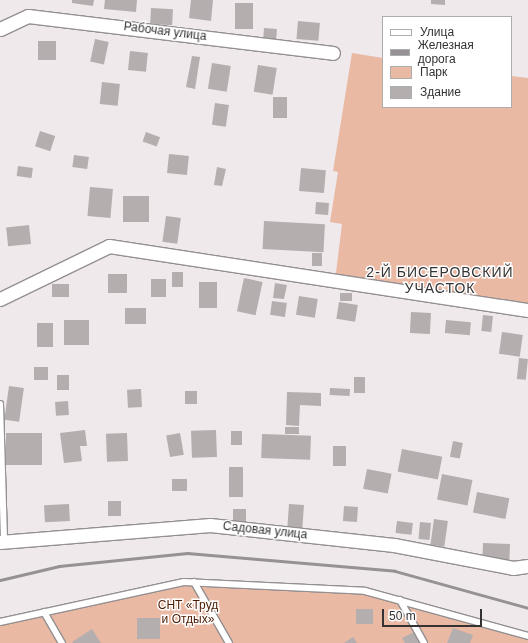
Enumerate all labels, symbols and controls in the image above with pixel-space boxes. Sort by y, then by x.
legend [382,16,512,108]
street label: Рабочая улица [123,20,207,44]
text: Улица [420,25,454,39]
text: Железная дорога [418,38,474,66]
text: Парк [420,65,447,79]
text: Здание [420,85,461,99]
district label: 2-Й БИСЕРОВСКИЙ УЧАСТОК [366,264,514,296]
street label: Садовая улица [222,519,308,543]
park label: СНТ «Труд и Отдых» [158,599,218,627]
scale bar [384,601,484,627]
text: 50 m [389,609,416,623]

